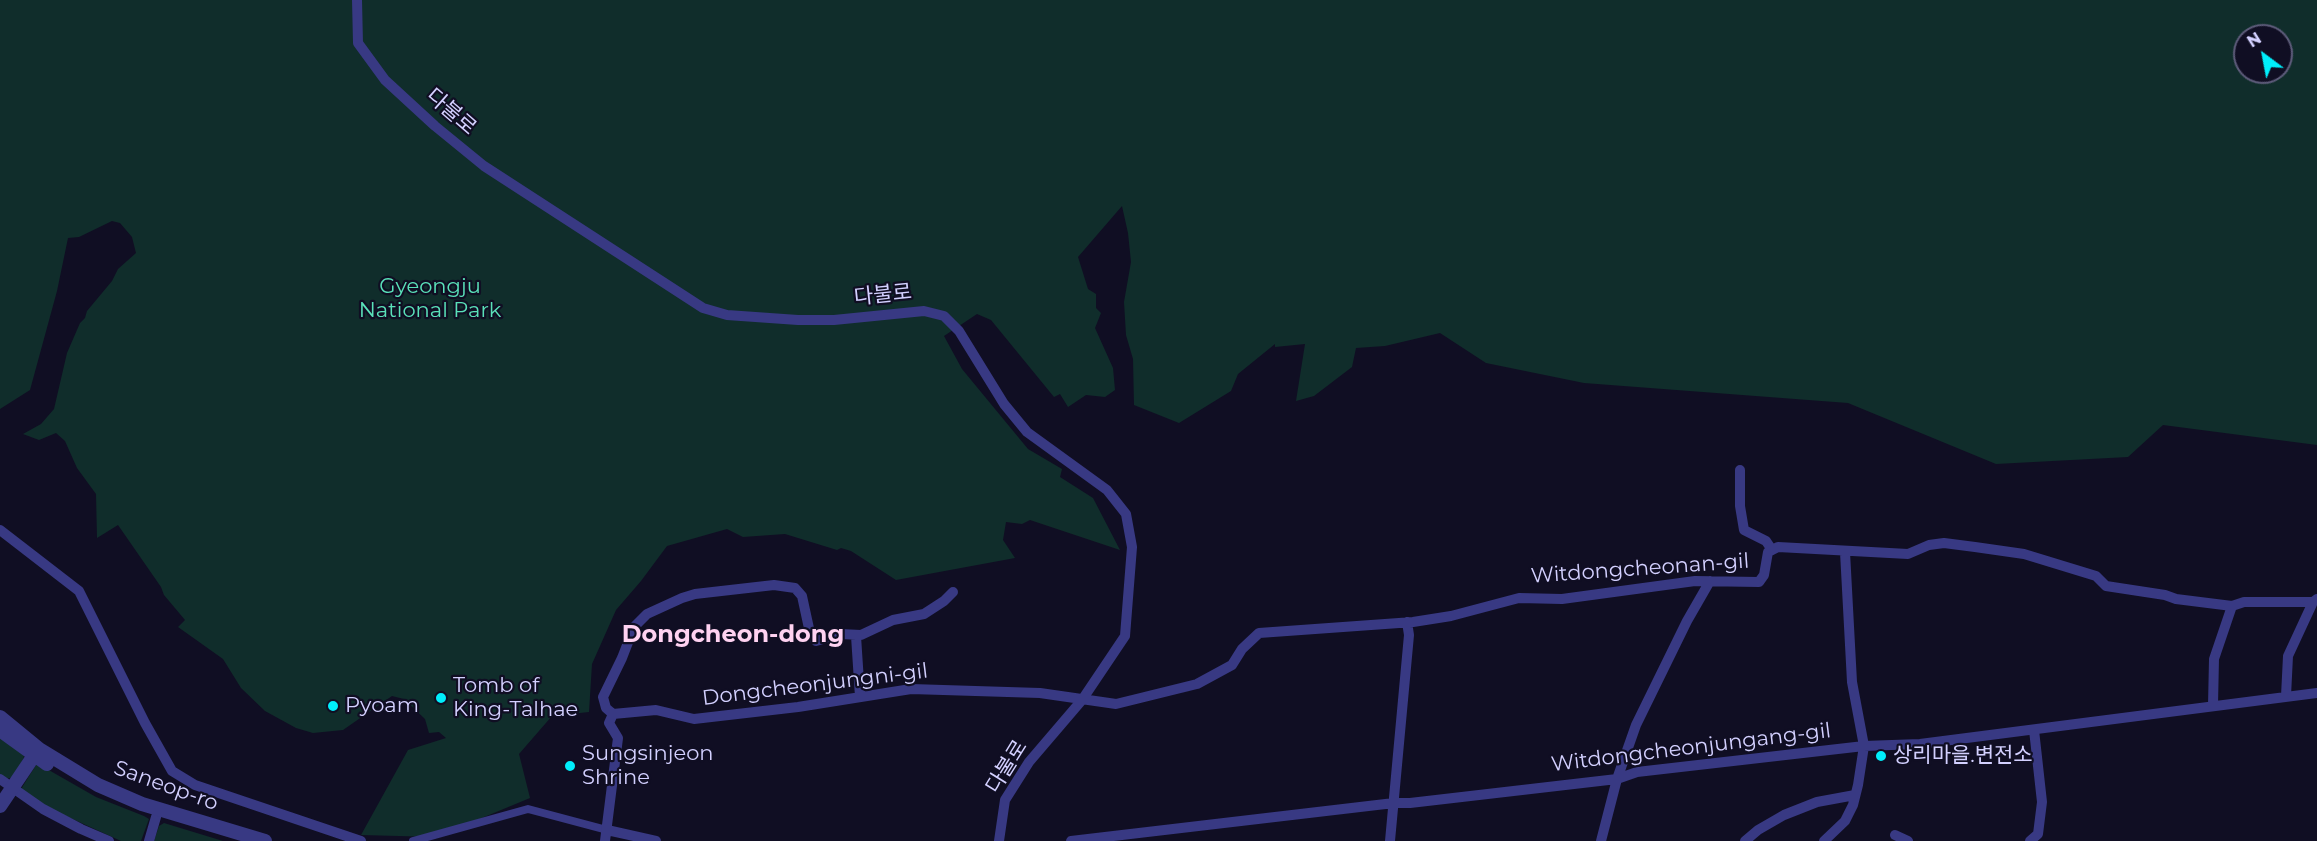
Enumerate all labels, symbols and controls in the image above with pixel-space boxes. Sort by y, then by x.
north arrow [2233,24,2293,84]
text: N [2244,29,2265,51]
street label: 다불로 [421,83,481,141]
park label: Gyeongju National Park [359,274,501,324]
street label: 다불로 [853,279,913,311]
street label: Witdongcheonan-gil [1530,549,1750,589]
district label: Dongcheon-dong [622,621,844,649]
street label: Dongcheonjungni-gil [701,659,929,711]
place label: Tomb of King-Talhae [453,673,578,723]
marker: Tomb of King-Talhae [434,691,448,705]
place label: Pyoam [345,693,419,719]
marker: Pyoam [326,699,340,713]
street label: Witdongcheonjungang-gil [1550,718,1832,778]
street label: 다불로 [981,736,1033,798]
place label: Sungsinjeon Shrine [582,741,714,791]
place label: 상리마을.변전소 [1893,743,2033,769]
marker: 상리마을.변전소 [1874,749,1888,763]
street label: Saneop-ro [110,755,222,817]
marker: Sungsinjeon Shrine [563,759,577,773]

